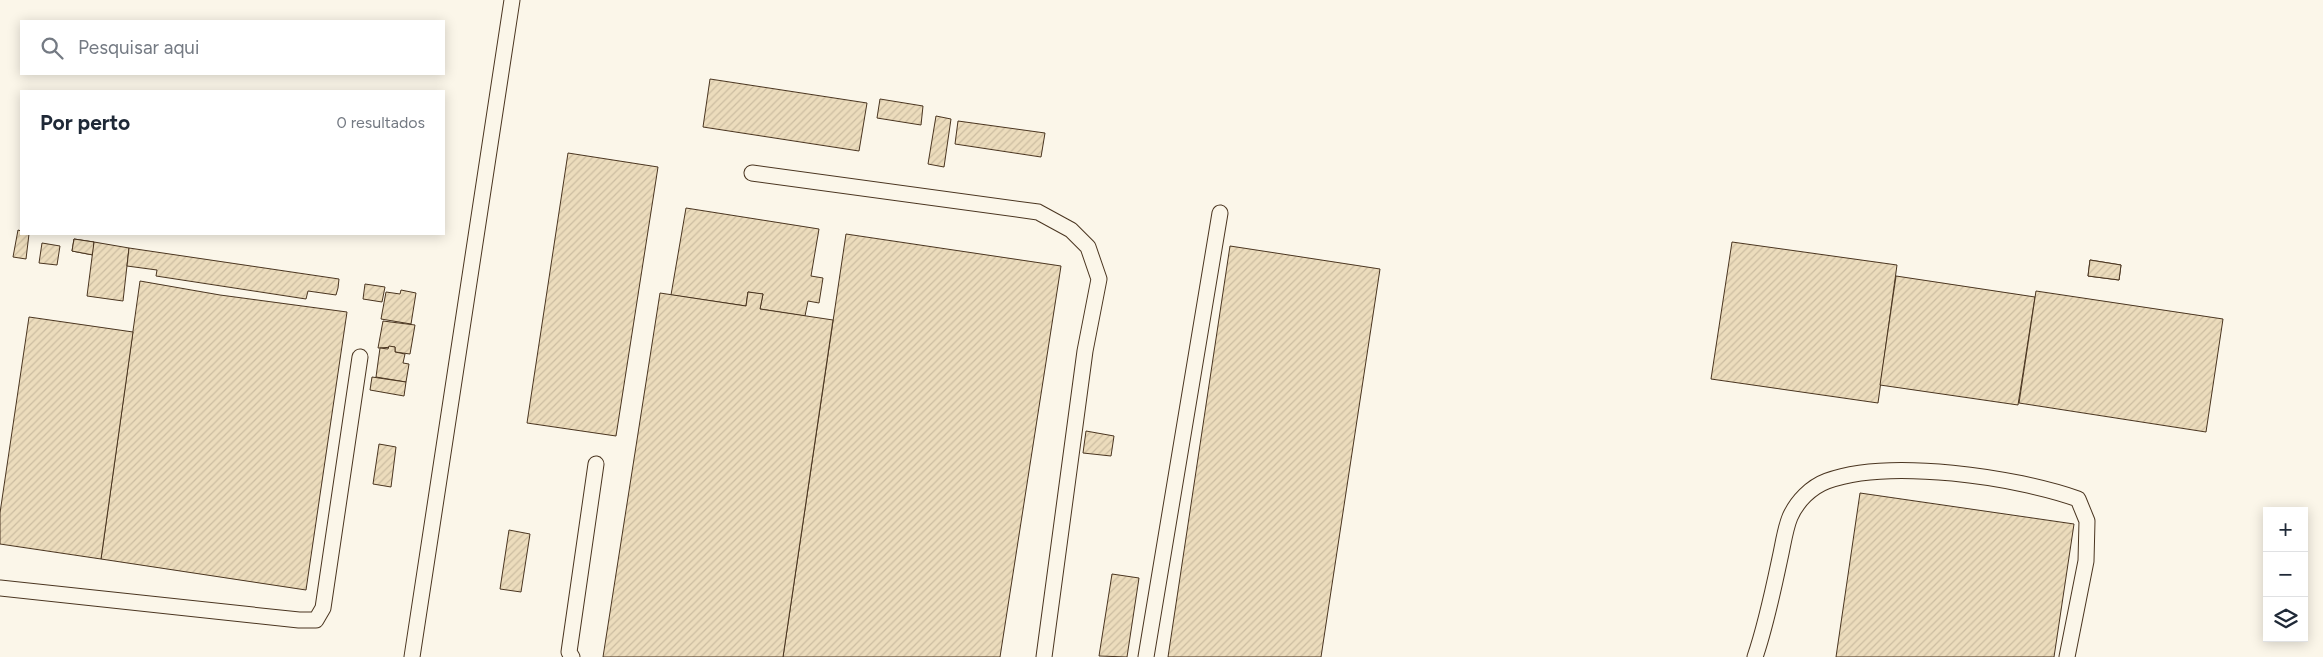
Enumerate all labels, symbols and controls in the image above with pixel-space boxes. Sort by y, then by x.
search box [20,20,445,75]
icon: search [38,34,66,62]
text: Pesquisar aqui [78,36,199,59]
text: Por perto [40,110,130,135]
text: 0 resultados [336,113,425,132]
map controls [2263,507,2308,642]
button: + [2263,507,2308,552]
button: − [2263,552,2308,597]
button: layers [2263,597,2308,642]

